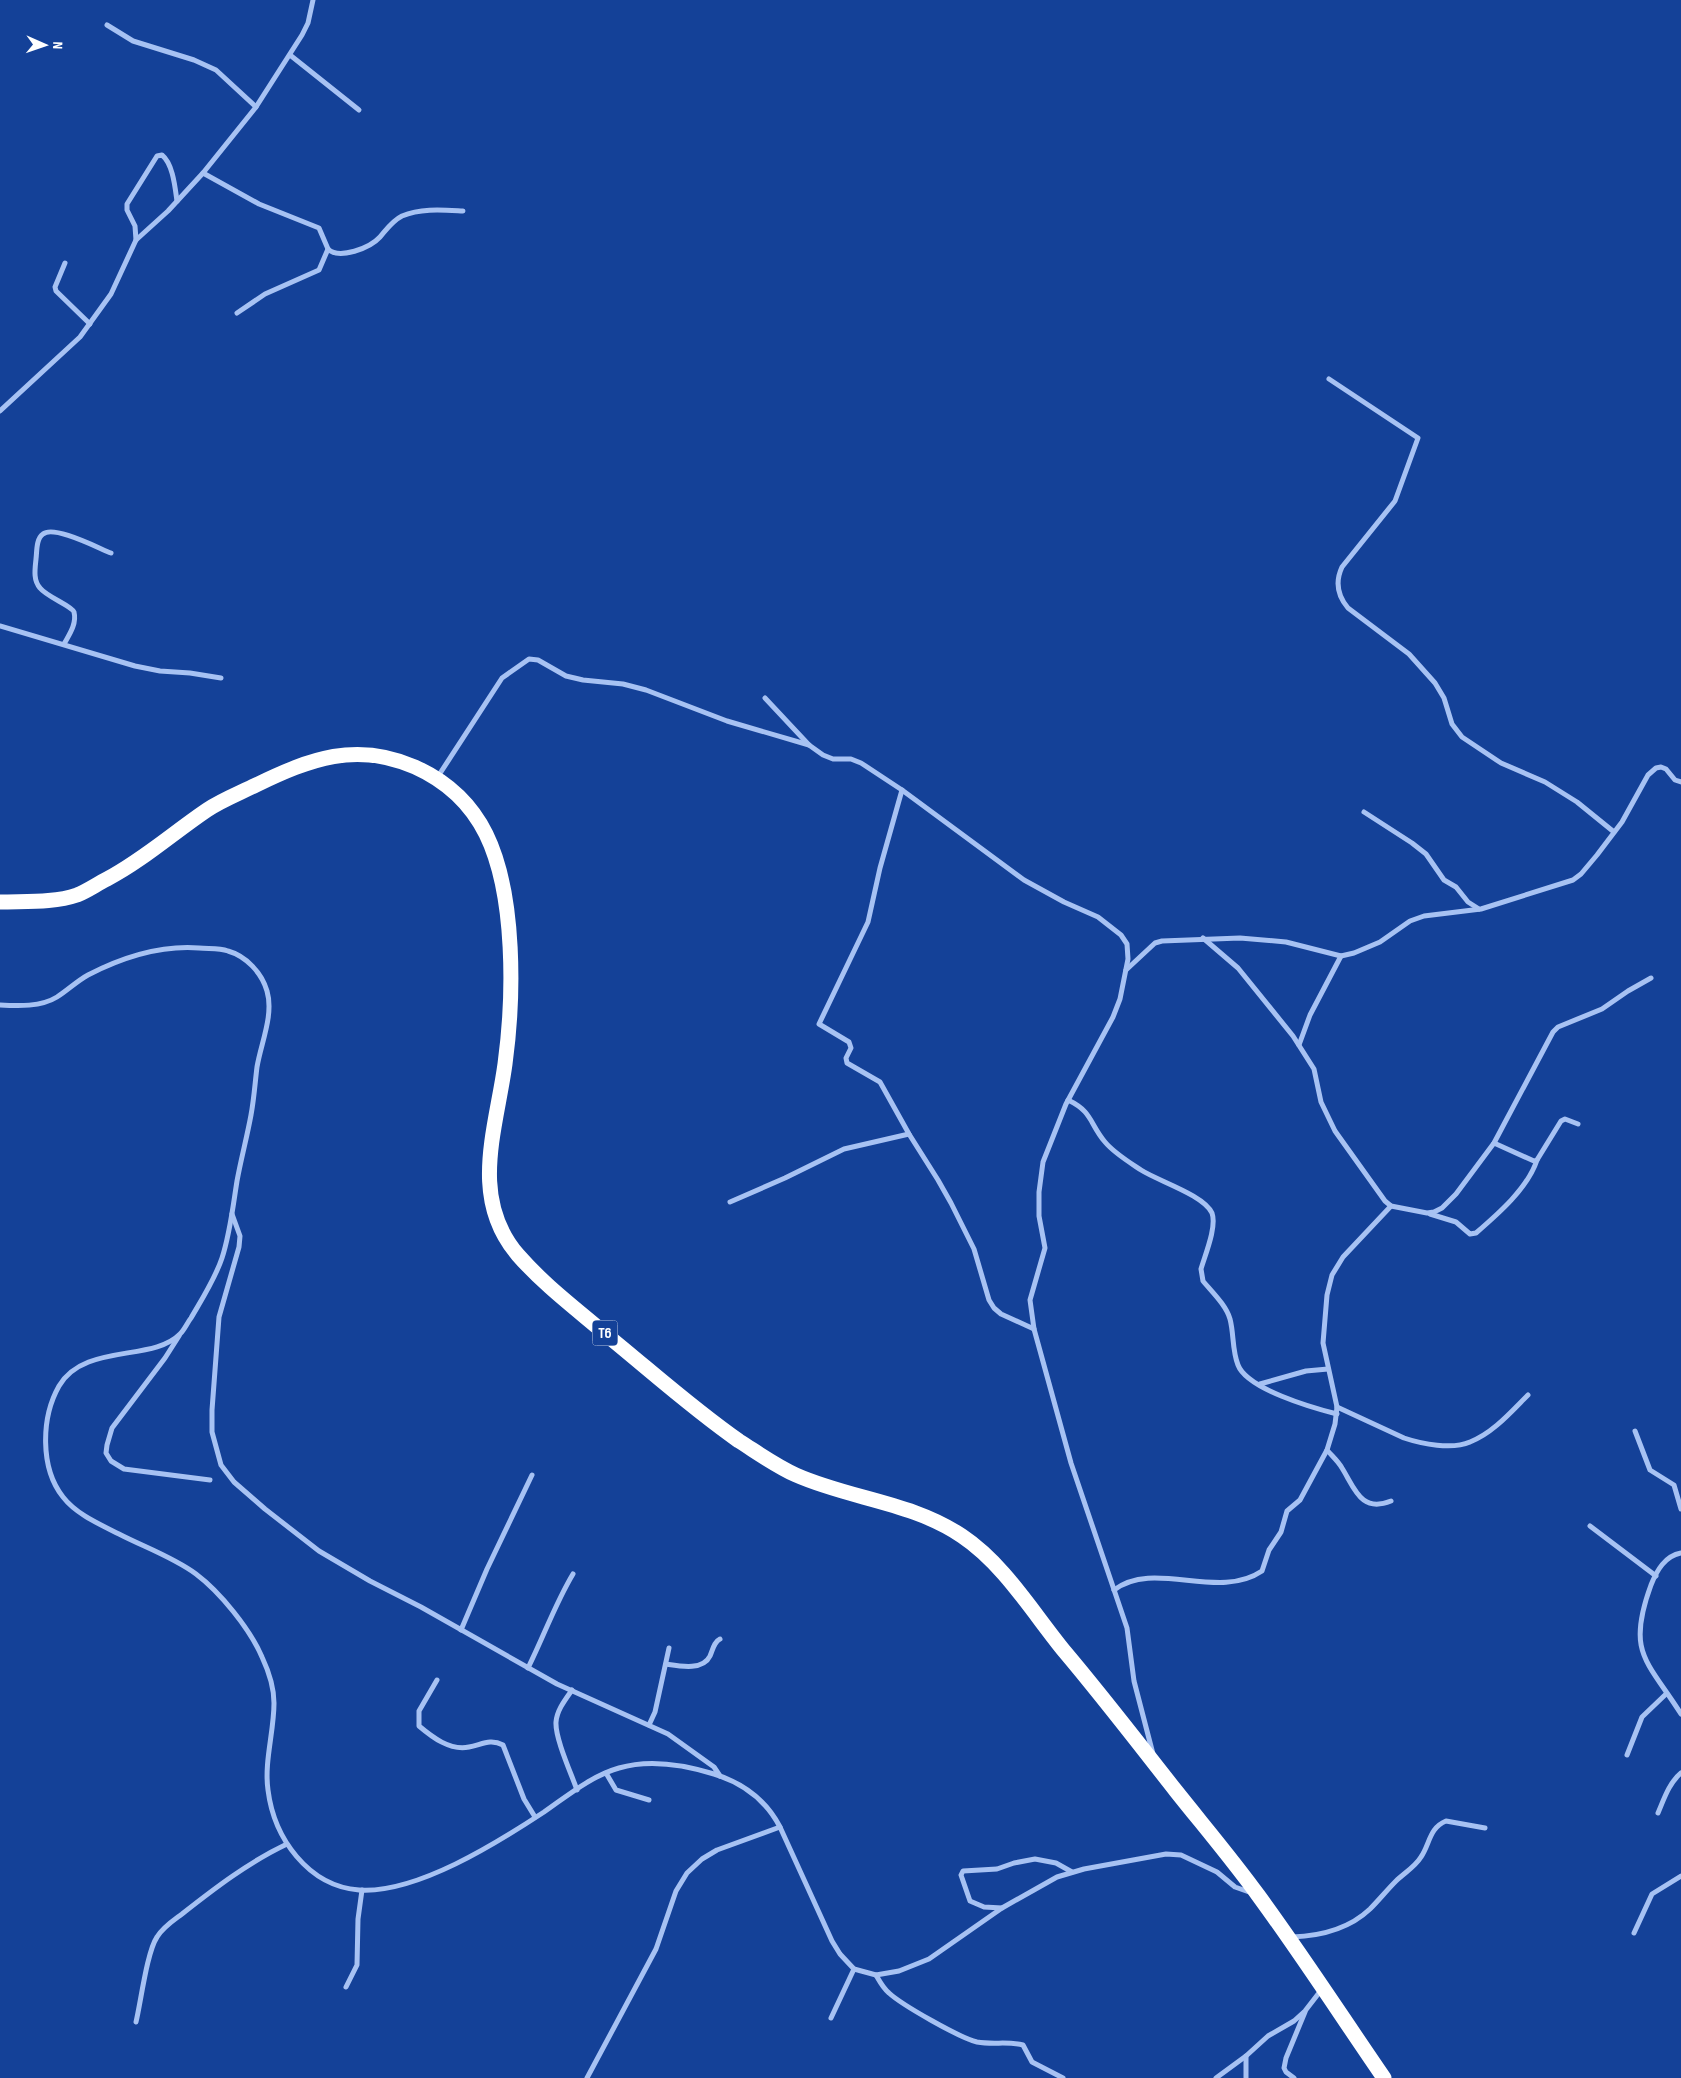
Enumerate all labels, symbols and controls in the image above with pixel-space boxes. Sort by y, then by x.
north arrow [20,20,70,70]
text: N [49,41,66,49]
road number: T6 [592,1320,618,1346]

